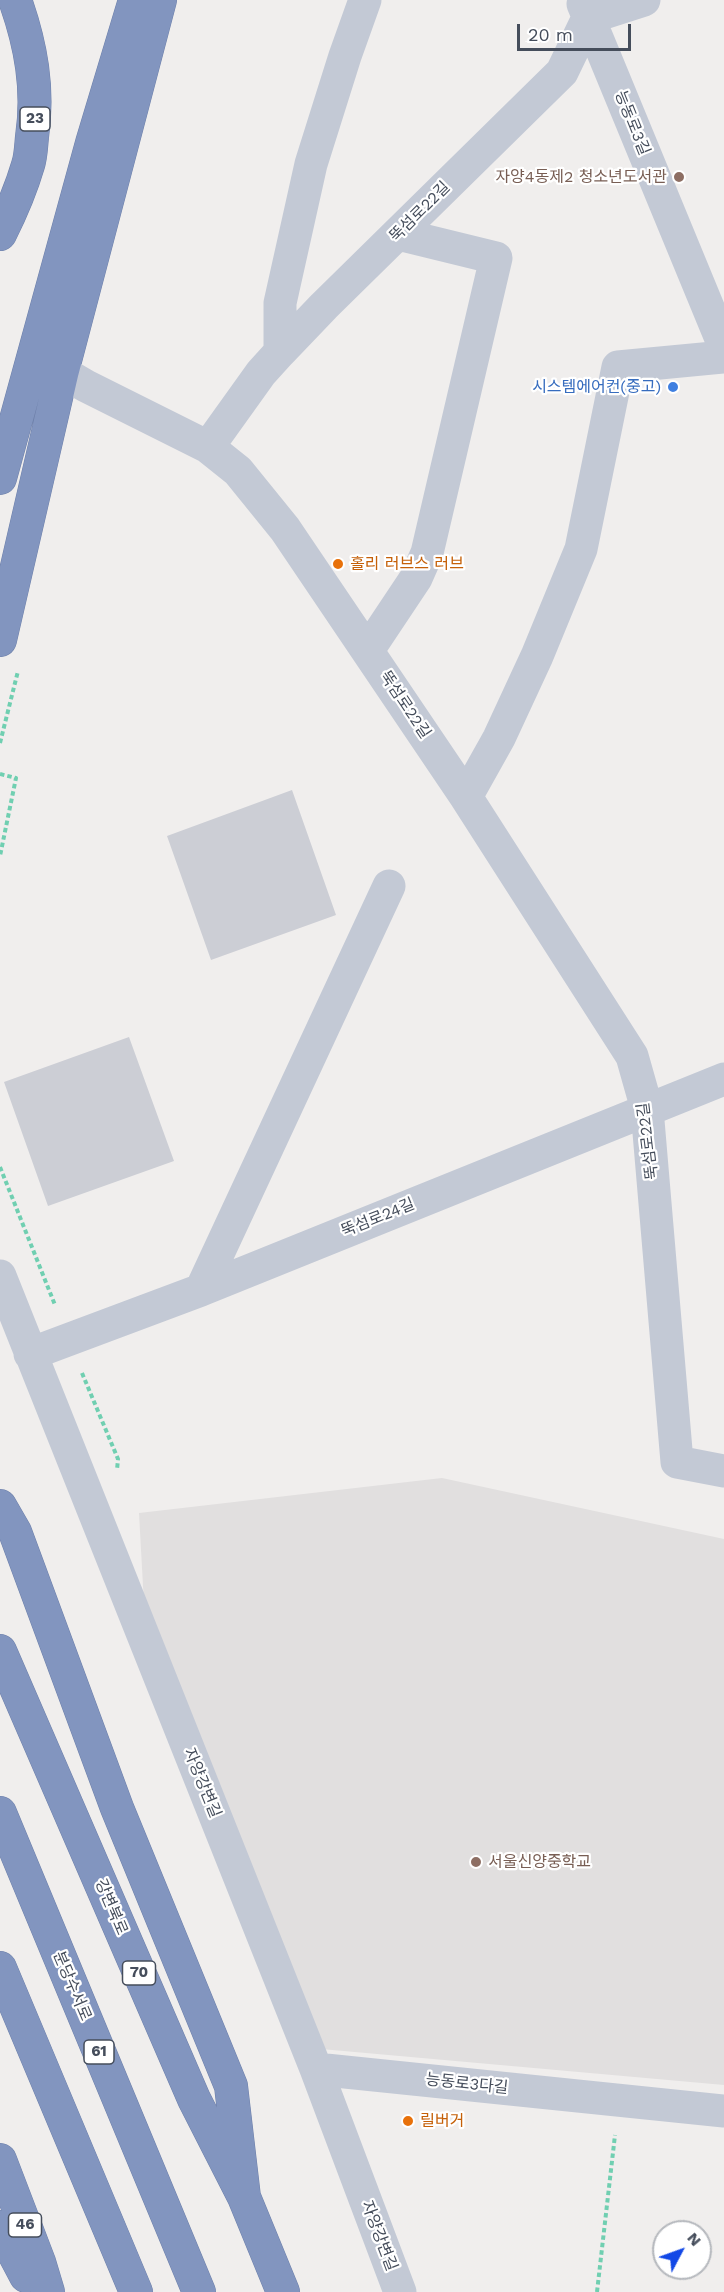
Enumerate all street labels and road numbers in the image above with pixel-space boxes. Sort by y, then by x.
street label: 능동로3길 [610,88,654,158]
road number: 23 [20,107,50,131]
street label: 뚝섬로22길 [386,178,454,246]
street label: 뚝섬로22길 [375,667,435,743]
street label: 뚝섬로22길 [634,1101,662,1181]
street label: 뚝섬로24길 [338,1195,418,1241]
street label: 자양강변길 [179,1745,225,1821]
street label: 강변북로 [91,1876,131,1938]
street label: 분당수서로 [49,1948,95,2024]
road number: 70 [122,1961,156,1985]
road number: 61 [84,2040,114,2064]
street label: 능동로3다길 [425,2070,509,2098]
street label: 자양강변길 [357,2198,401,2274]
road number: 46 [9,2213,42,2237]

